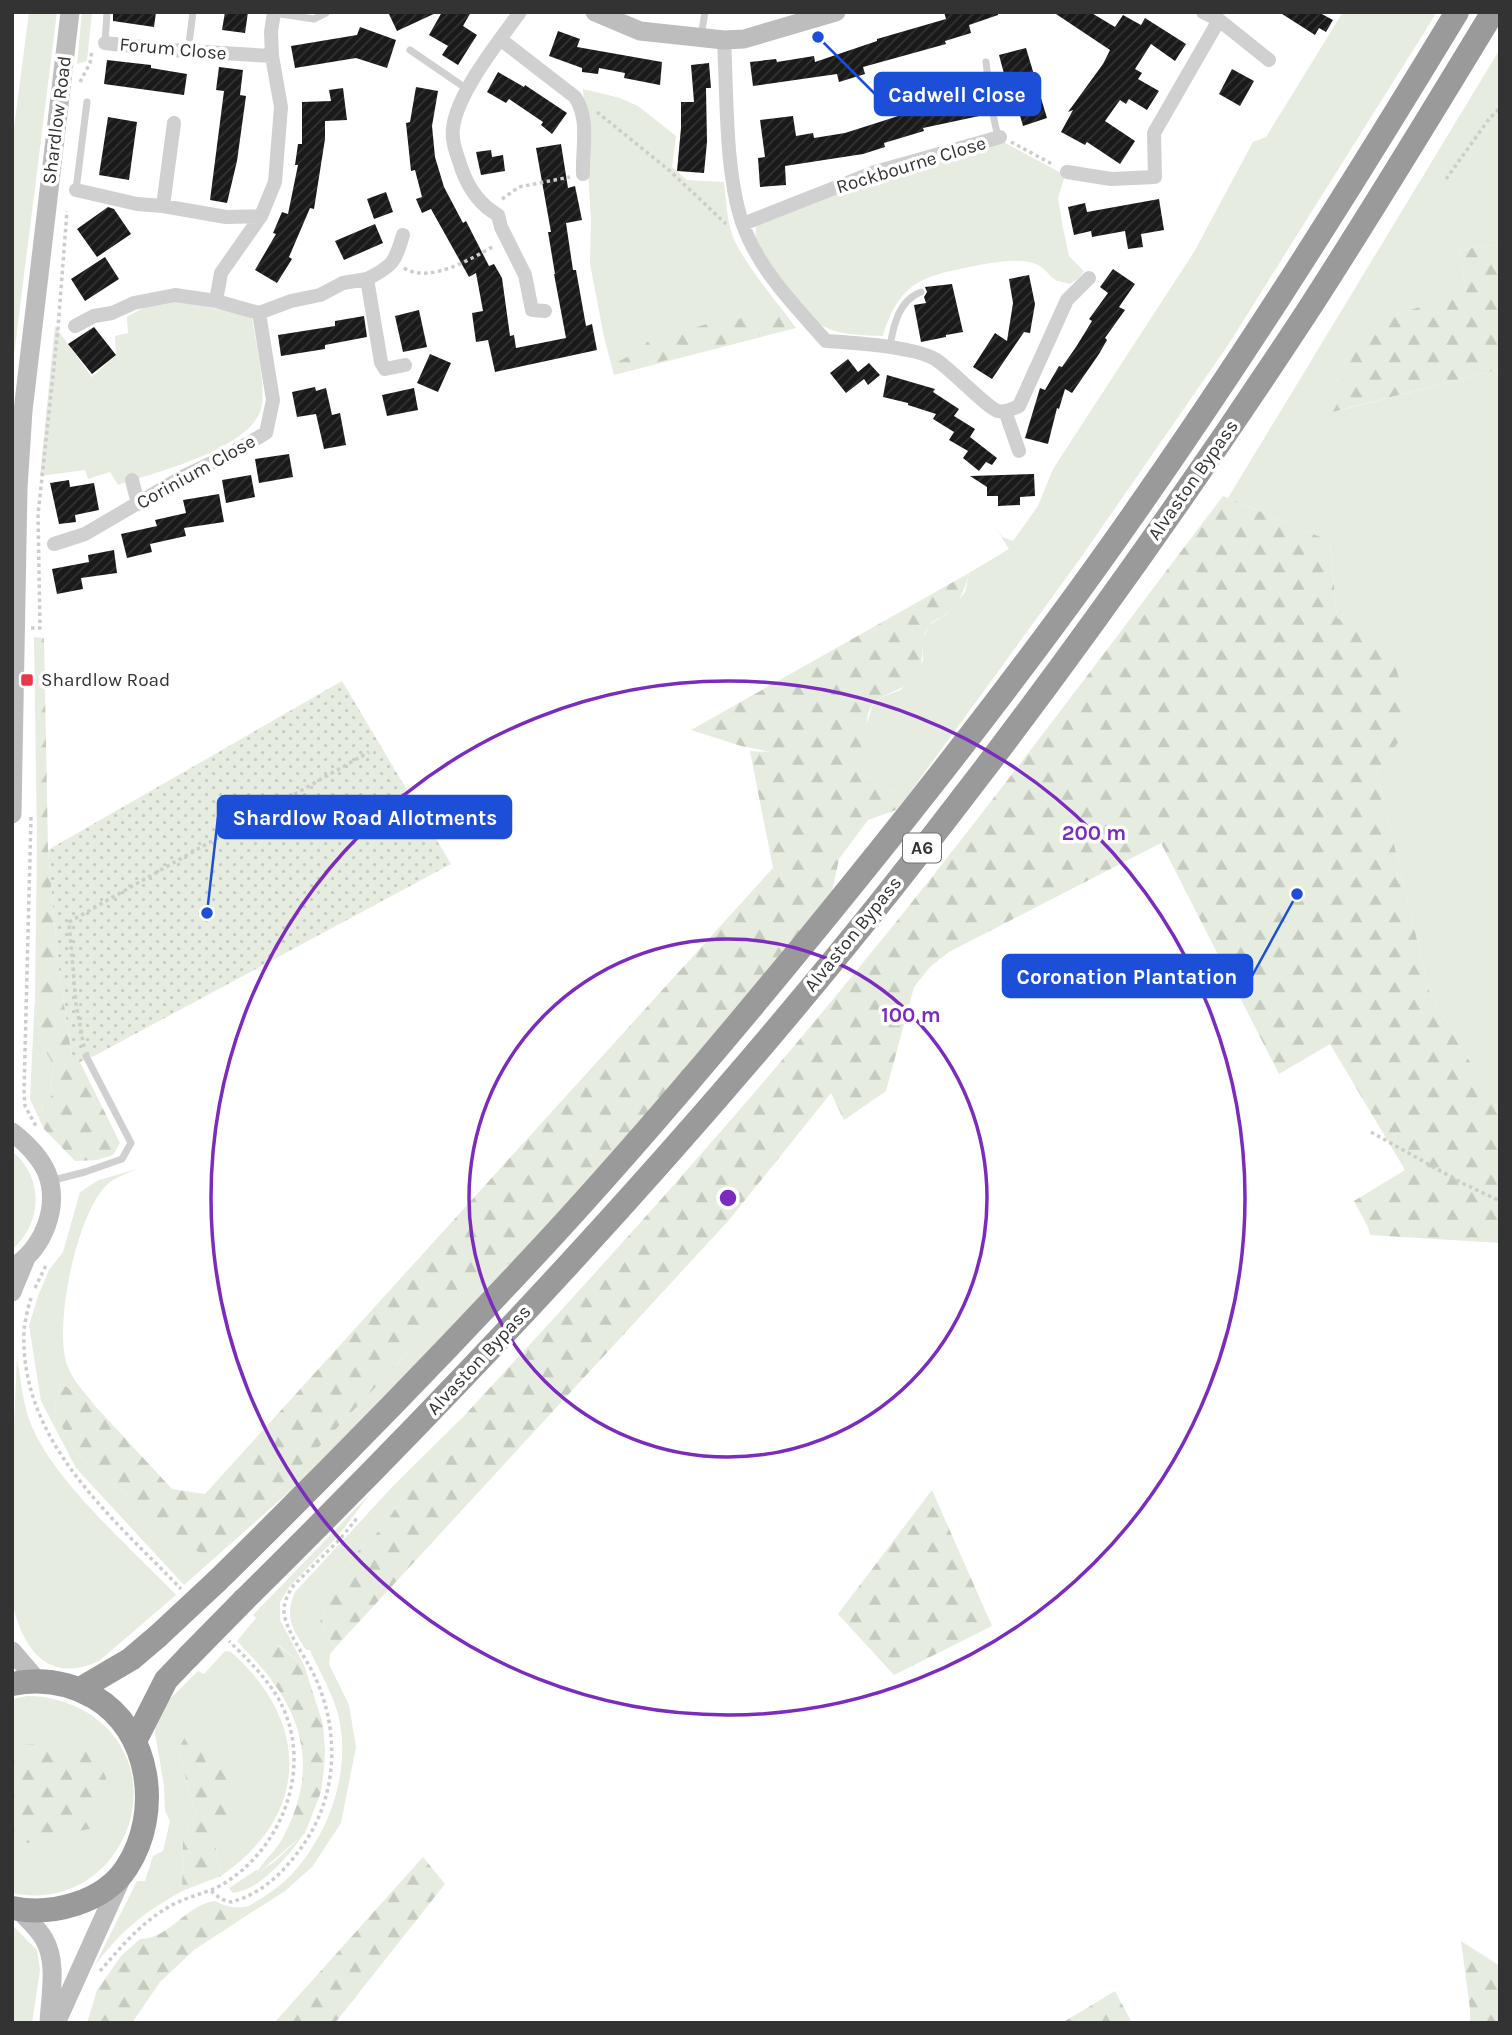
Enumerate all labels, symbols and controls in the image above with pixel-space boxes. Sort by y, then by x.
street label: Forum Close [118,33,228,65]
street label: Shardlow Road [38,55,76,185]
callout: Cadwell Close [875,73,1040,115]
text: Cadwell Close [888,83,1026,107]
street label: Rockbourne Close [833,132,989,198]
street label: Alvaston Bypass [1143,416,1243,544]
street label: Corinium Close [133,430,259,514]
place label: Shardlow Road [41,669,170,691]
marker: Shardlow Road [19,672,35,688]
callout: Shardlow Road Allotments [218,796,511,838]
text: Shardlow Road Allotments [233,806,497,830]
text: 200 m [1062,821,1126,845]
road number: A6 [903,834,941,862]
street label: Alvaston Bypass [800,872,906,996]
callout: Coronation Plantation [1003,955,1252,997]
text: Coronation Plantation [1017,965,1237,989]
text: 100 m [881,1003,941,1027]
centre of rings [716,1186,740,1210]
street label: Alvaston Bypass [423,1301,535,1419]

